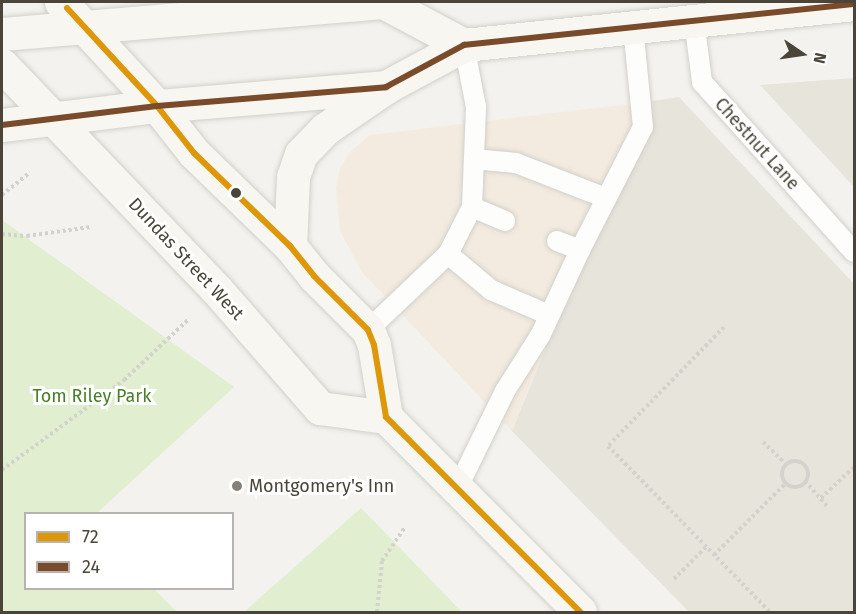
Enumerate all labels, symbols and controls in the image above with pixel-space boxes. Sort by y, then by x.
north arrow [772,24,832,84]
text: N [810,51,830,65]
street label: Chestnut Lane [710,94,804,194]
unlabelled marker [230,187,242,199]
street label: Dundas Street West [124,193,248,325]
park label: Tom Riley Park [33,385,151,407]
place label: Montgomery's Inn [249,475,394,497]
marker: Montgomery's Inn [230,479,244,493]
legend [24,512,234,590]
text: 72 [82,526,99,548]
text: 24 [82,556,100,578]

